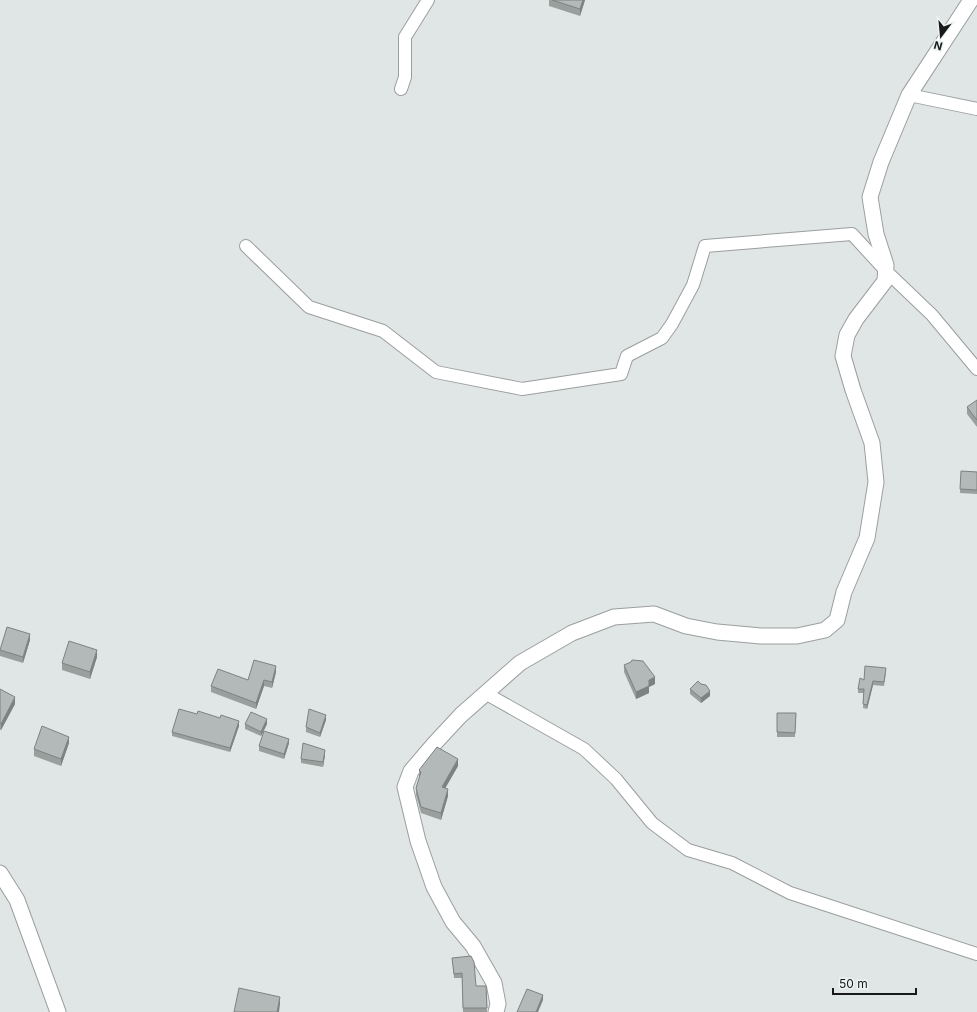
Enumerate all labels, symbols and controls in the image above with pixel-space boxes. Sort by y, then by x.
north arrow [921,16,961,56]
text: N [932,38,944,53]
scale bar [833,970,916,996]
text: 50 m [839,976,868,991]

